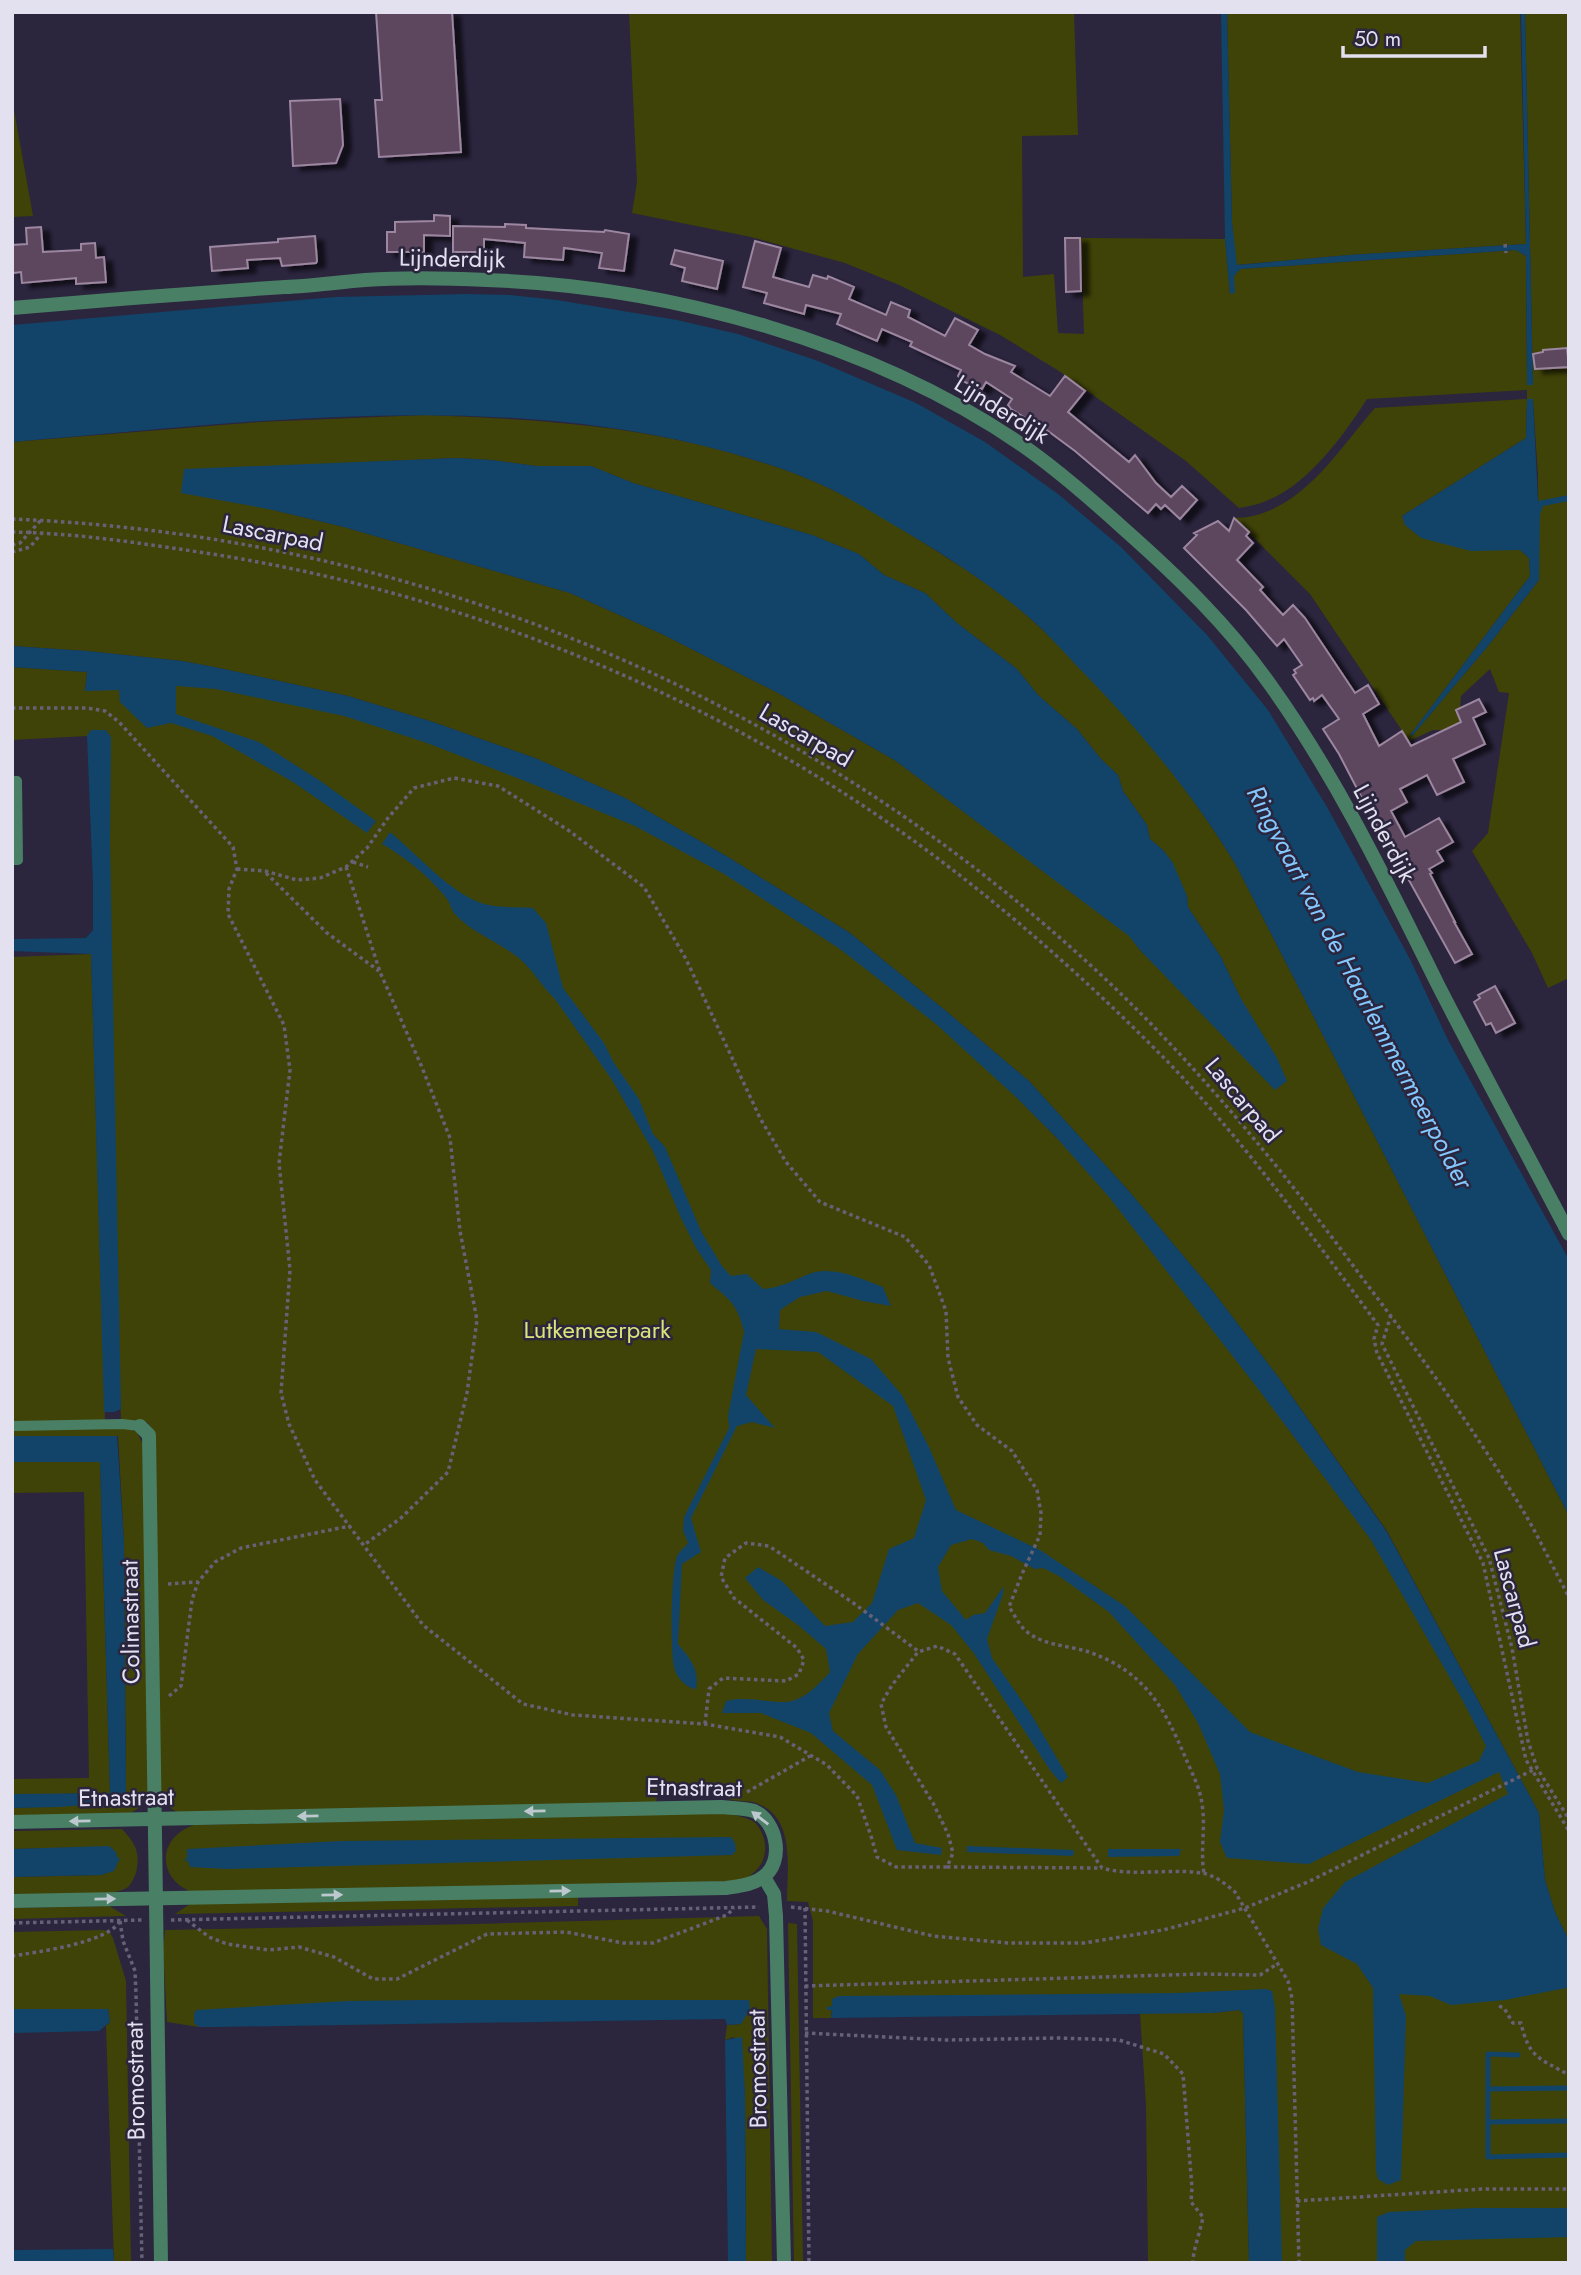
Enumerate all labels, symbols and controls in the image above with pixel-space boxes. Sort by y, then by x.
scale bar [1343,14,1485,58]
text: 50 m [1354,24,1401,54]
street label: Lijnderdijk [398,240,506,276]
street label: Lijnderdijk [948,366,1057,452]
street label: Lascarpad [220,506,326,560]
street label: Lascarpad [753,694,859,776]
street label: Lijnderdijk [1345,778,1426,889]
water label: Ringvaart van de Haarlemmermeerpolder [1237,779,1484,1197]
street label: Lascarpad [1197,1050,1289,1150]
park label: Lutkemeerpark [524,1312,671,1347]
street label: Lascarpad [1485,1544,1545,1652]
street label: Colimastraat [111,1559,149,1684]
street label: Etnastraat [646,1769,742,1805]
street label: Etnastraat [78,1779,174,1815]
one-way arrow [524,1806,546,1817]
one-way arrow [297,1810,319,1822]
one-way arrow [751,1810,769,1825]
one-way arrow [69,1815,91,1826]
one-way arrow [549,1885,571,1897]
one-way arrow [322,1889,344,1901]
one-way arrow [94,1893,116,1905]
street label: Bromostraat [738,2009,776,2129]
street label: Bromostraat [116,2021,154,2141]

